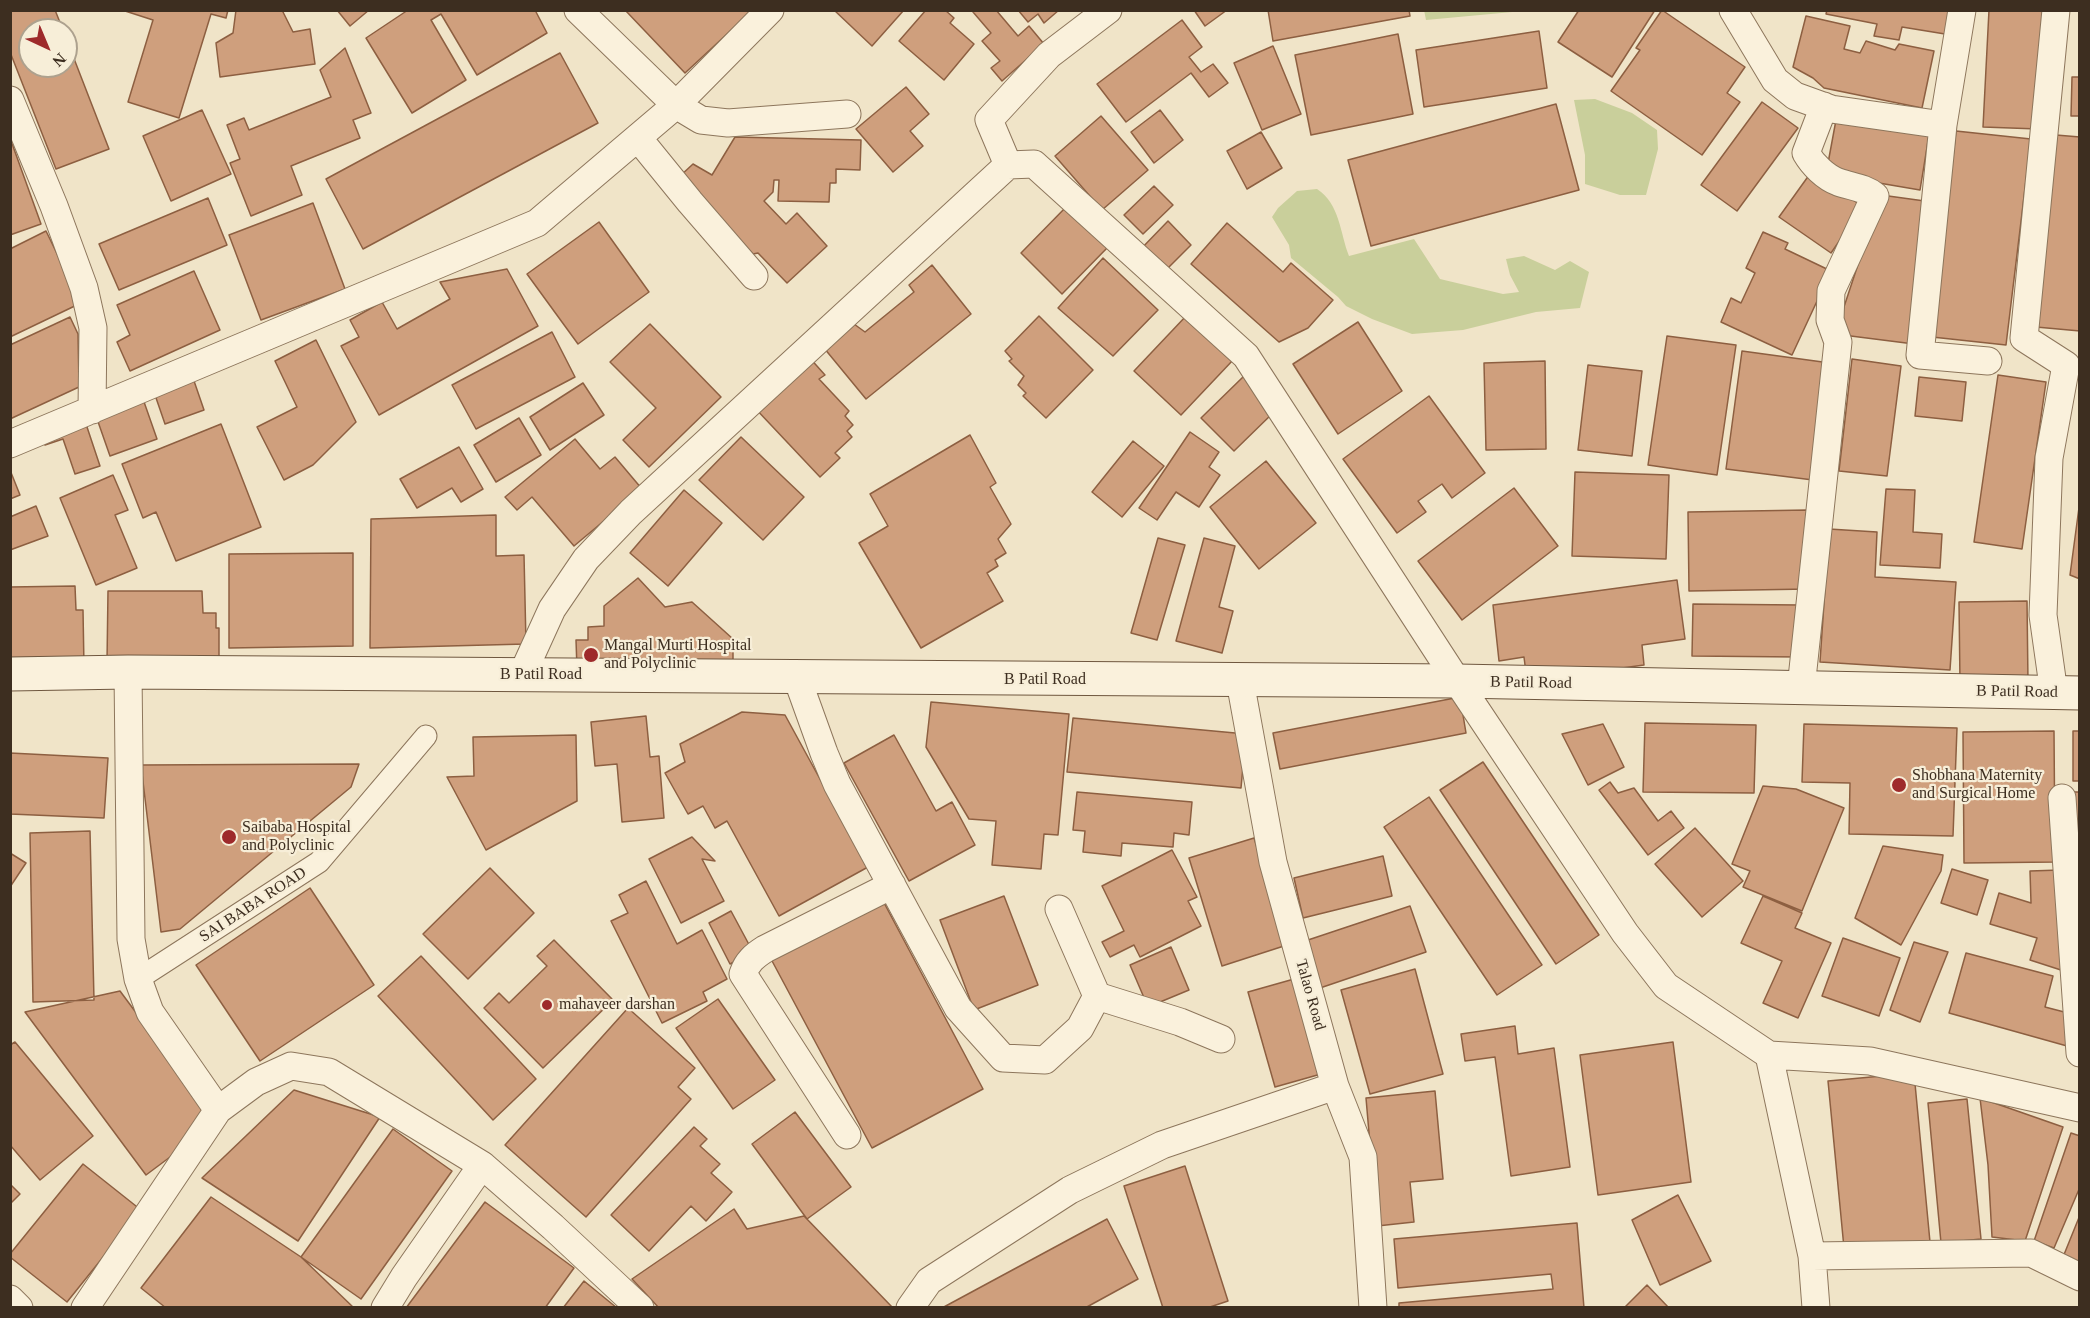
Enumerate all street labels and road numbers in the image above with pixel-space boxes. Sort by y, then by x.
street label: B Patil Road [500,665,582,685]
street label: B Patil Road [1004,670,1086,690]
street label: B Patil Road [1490,673,1572,693]
street label: B Patil Road [1976,682,2058,702]
street label: SAI BABA ROAD [196,863,310,947]
street label: Talao Road [1291,957,1329,1033]

